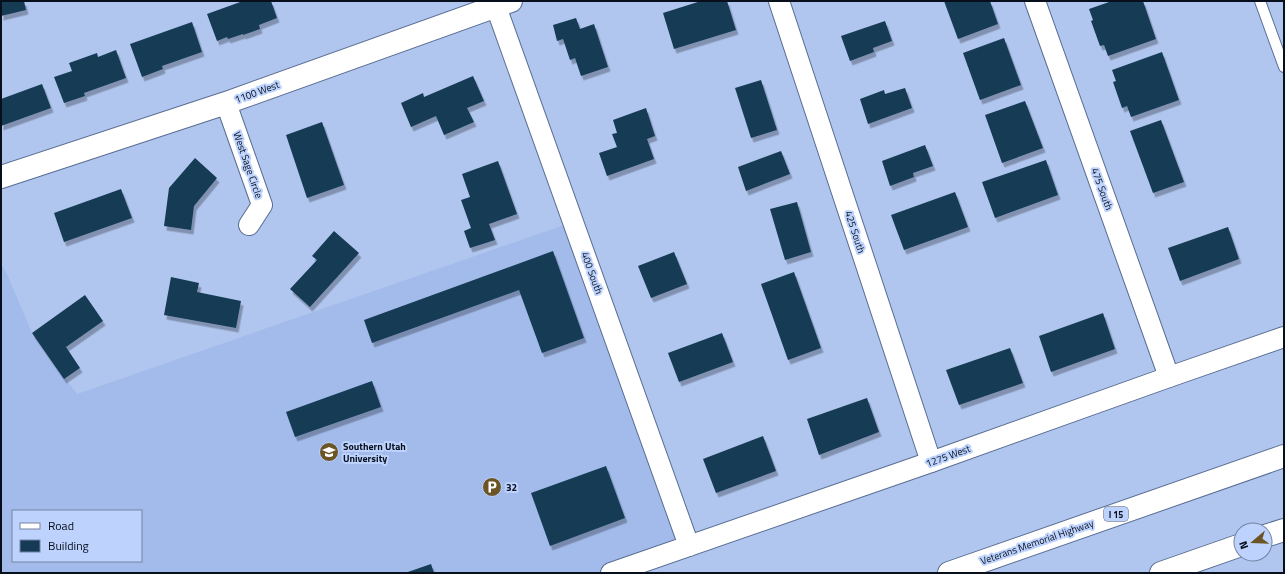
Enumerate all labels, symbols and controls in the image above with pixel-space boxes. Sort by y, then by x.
street label: 1100 West [233,77,282,107]
street label: West Sage Circle [230,130,266,200]
street label: 475 South [1087,166,1117,212]
street label: 425 South [841,209,869,255]
street label: 400 South [577,250,607,296]
place label: Southern Utah University [343,439,406,466]
school or university icon: Southern Utah University [318,441,340,463]
street label: 1275 West [924,441,973,471]
parking icon: 32 [481,476,503,498]
place label: 32 [506,480,517,495]
road number: I 15 [1104,507,1128,521]
legend [12,510,142,562]
text: Road [48,516,74,535]
street label: Veterans Memorial Highway [978,516,1096,568]
north arrow [1233,522,1273,562]
text: Building [48,536,89,555]
text: N [1235,539,1252,551]

